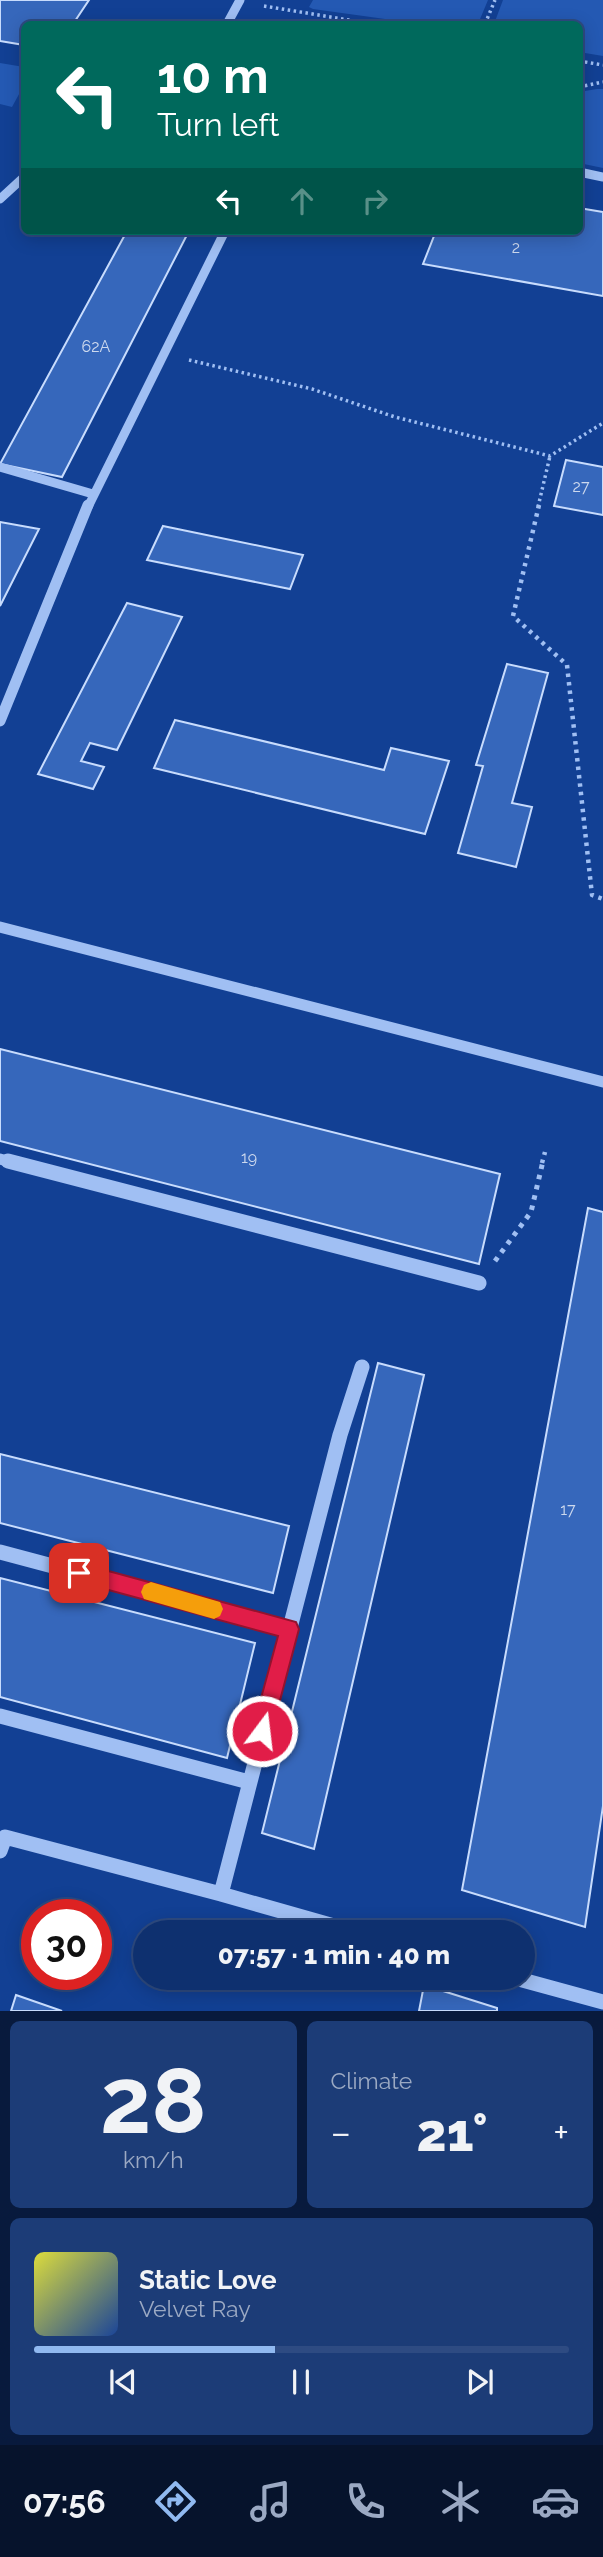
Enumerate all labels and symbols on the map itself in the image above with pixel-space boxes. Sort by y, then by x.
house number: 2 [512,238,520,257]
house number: 62А [82,337,111,356]
house number: 27 [573,477,590,496]
house number: 19 [241,1148,257,1167]
house number: 17 [560,1500,576,1519]
pin [49,1543,109,1603]
position arrow [225,1694,299,1768]
speed limit sign: 30 [21,1899,112,1990]

